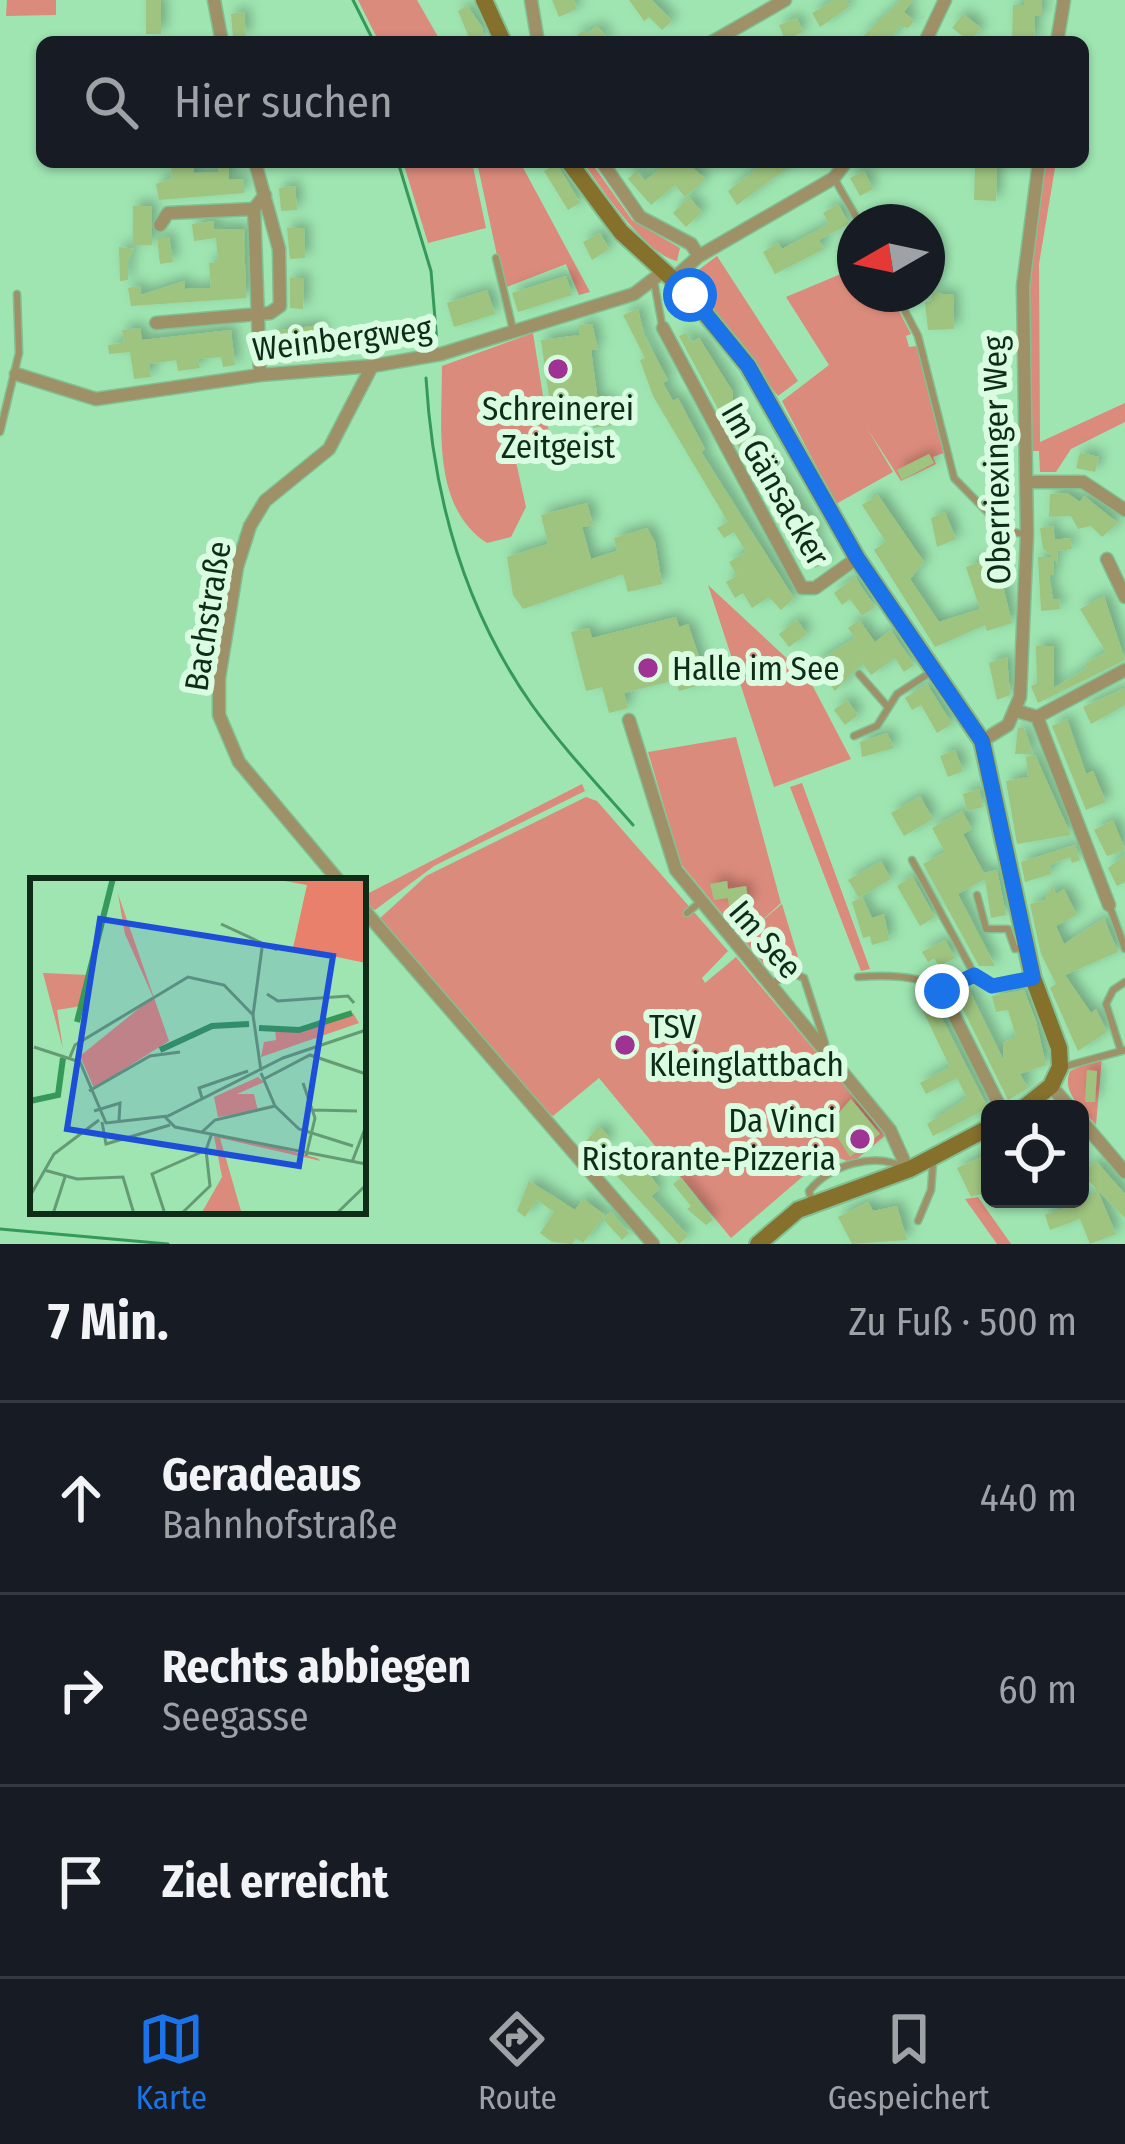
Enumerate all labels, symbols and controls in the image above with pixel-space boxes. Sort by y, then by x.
search box [36,36,1089,168]
icon: search [78,69,144,135]
text: Hier suchen [174,75,393,129]
north arrow [837,204,945,312]
route start [663,268,717,322]
street label: Weinbergweg [250,308,434,370]
street label: Oberriexinger Weg [975,335,1019,585]
marker: Schreinerei Zeitgeist [545,356,571,382]
place label: Schreinerei Zeitgeist [482,389,634,467]
street label: Im Gänsacker [712,396,838,573]
street label: Bachstraße [176,538,240,694]
place label: Halle im See [672,649,840,689]
marker: Halle im See [635,655,661,681]
inset map [30,878,366,1214]
street label: Im See [720,892,810,987]
route end [915,964,969,1018]
place label: TSV Kleinglattbach [649,1007,844,1085]
marker: TSV Kleinglattbach [612,1032,638,1058]
map controls [981,1100,1089,1208]
button: locate [981,1100,1089,1208]
place label: Da Vinci Ristorante-Pizzeria [581,1101,836,1179]
marker: Da Vinci Ristorante-Pizzeria [847,1126,873,1152]
text: 7 Min. [48,1291,169,1353]
text: Zu Fuß · 500 m [849,1299,1077,1345]
text: Geradeaus [162,1448,361,1502]
icon: ahead [48,1465,114,1531]
text: 440 m [980,1475,1077,1521]
text: Bahnhofstraße [162,1502,397,1548]
text: Rechts abbiegen [162,1640,471,1694]
icon: right [48,1657,114,1723]
text: 60 m [998,1667,1077,1713]
text: Seegasse [162,1694,308,1740]
icon: arrive [48,1849,114,1915]
text: Ziel erreicht [162,1855,388,1909]
tab: Karte [136,2006,207,2118]
tab: Route [478,2006,557,2118]
tab: Gespeichert [828,2006,989,2118]

